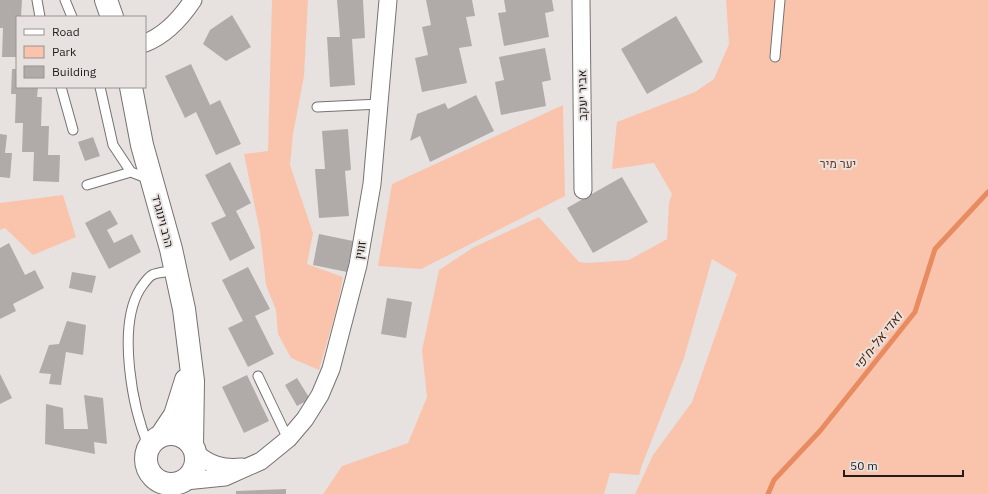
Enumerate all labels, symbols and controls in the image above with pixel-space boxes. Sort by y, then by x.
legend [16,16,146,88]
text: Road [52,24,80,39]
text: Park [52,44,77,59]
text: Building [52,64,97,79]
street label: אביר יעקב [574,69,590,120]
park label: יער מיר [820,156,856,171]
street label: הרב וינוגרד [149,193,177,249]
street label: זווין [351,240,369,260]
water label: ואדי אל-ח'פי [850,308,907,373]
scale bar [844,452,963,478]
text: 50 m [850,458,878,473]

